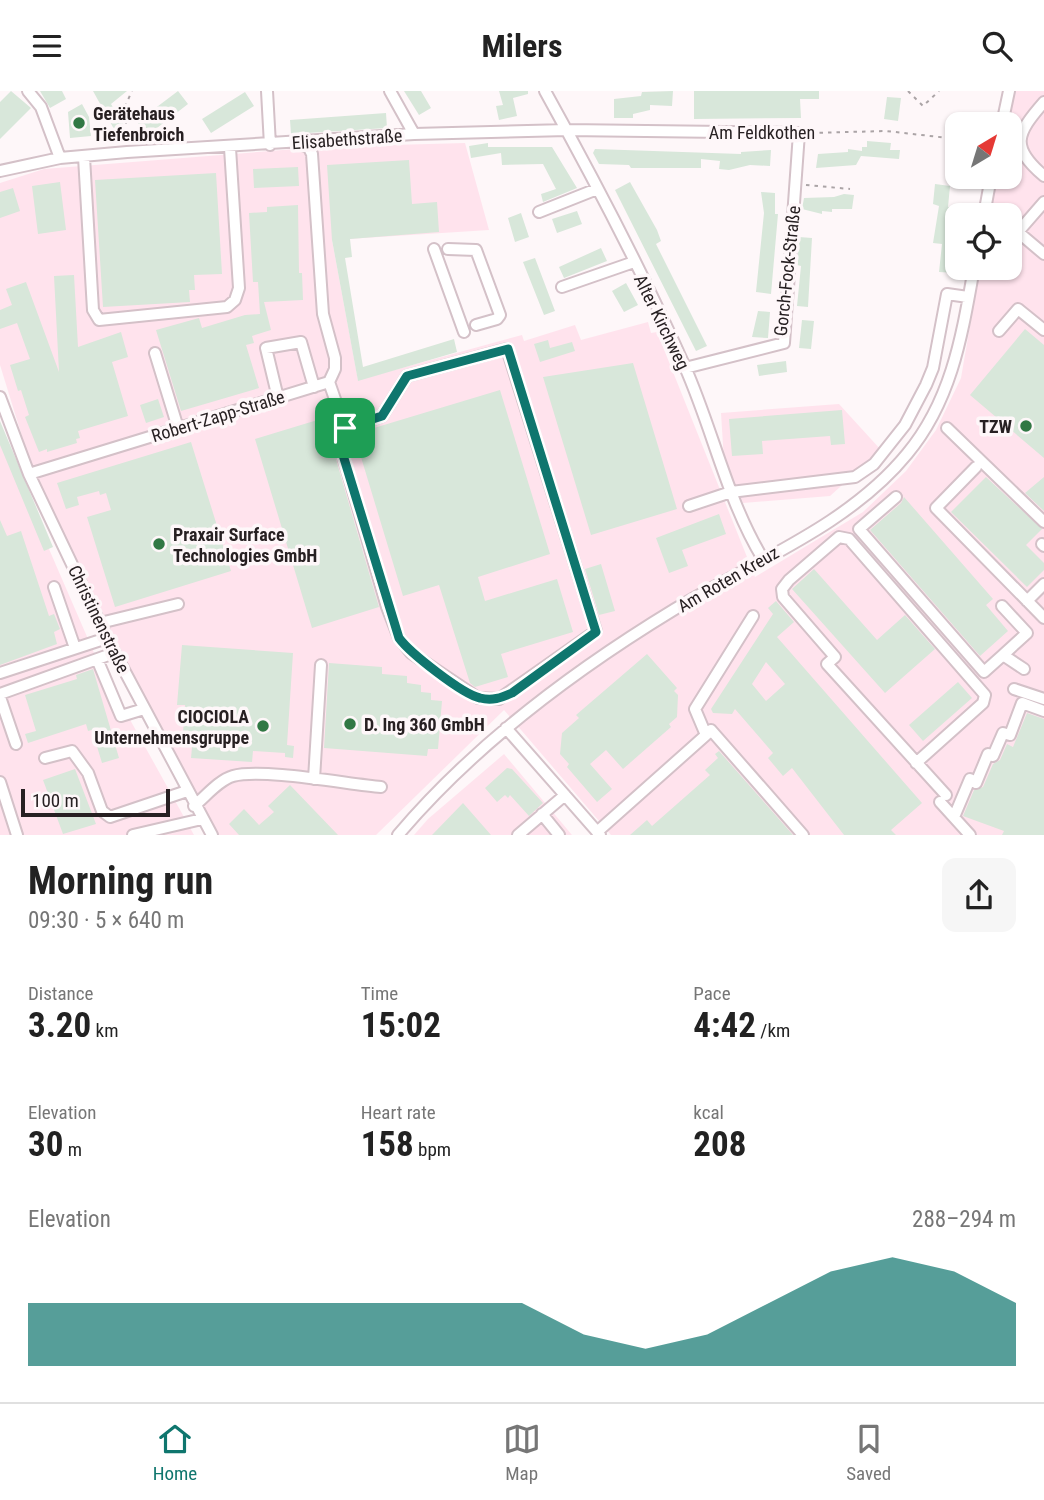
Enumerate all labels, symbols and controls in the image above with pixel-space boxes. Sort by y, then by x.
icon: menu [28,27,66,65]
text: Milers [482,27,562,65]
icon: search [978,27,1016,65]
place label: Gerätehaus Tiefenbroich [93,103,184,145]
north arrow [945,112,1022,189]
map controls [945,112,1022,280]
marker: Gerätehaus Tiefenbroich [71,115,87,131]
street label: Am Feldkothen [709,122,815,143]
street label: Elisabethstraße [291,125,403,153]
button: locate [945,203,1022,280]
street label: Gorch-Fock-Straße [770,205,804,337]
street label: Alter Kirchweg [630,271,694,373]
street label: Robert-Zapp-Straße [149,386,287,446]
pin [315,398,375,458]
icon: arrive [326,409,364,447]
place label: TZW [979,416,1012,437]
marker: TZW [1018,418,1034,434]
place label: Praxair Surface Technologies GmbH [173,524,317,566]
marker: Praxair Surface Technologies GmbH [151,536,167,552]
street label: Am Roten Kreuz [674,542,782,616]
street label: Christinenstraße [64,562,134,676]
place label: CIOCIOLA Unternehmensgruppe [94,706,249,748]
place label: D. Ing 360 GmbH [364,714,485,735]
marker: D. Ing 360 GmbH [342,716,358,732]
marker: CIOCIOLA Unternehmensgruppe [255,718,271,734]
scale bar [21,786,170,818]
text: 100 m [32,789,79,812]
button: share [942,858,1016,932]
text: Morning run [28,859,213,903]
text: 09:30 · 5 × 640 m [28,907,184,934]
text: Distance [28,982,93,1005]
text: Time [361,982,398,1005]
text: Pace [693,982,731,1005]
text: 3.20 [28,1005,91,1046]
text: 15:02 [361,1005,441,1046]
text: 4:42 [693,1005,756,1046]
text: km [91,1019,118,1042]
text: /km [756,1019,790,1042]
text: Elevation [28,1101,96,1124]
text: Heart rate [361,1101,436,1124]
text: kcal [693,1101,724,1124]
text: 30 [28,1124,63,1165]
text: 158 [361,1124,414,1165]
text: 208 [693,1124,746,1165]
text: m [63,1138,82,1161]
text: bpm [414,1138,451,1161]
text: Elevation [28,1206,111,1233]
text: 288–294 m [912,1206,1016,1233]
tab: Home [153,1420,197,1485]
tab: Map [503,1420,541,1485]
tab: Saved [846,1420,891,1485]

